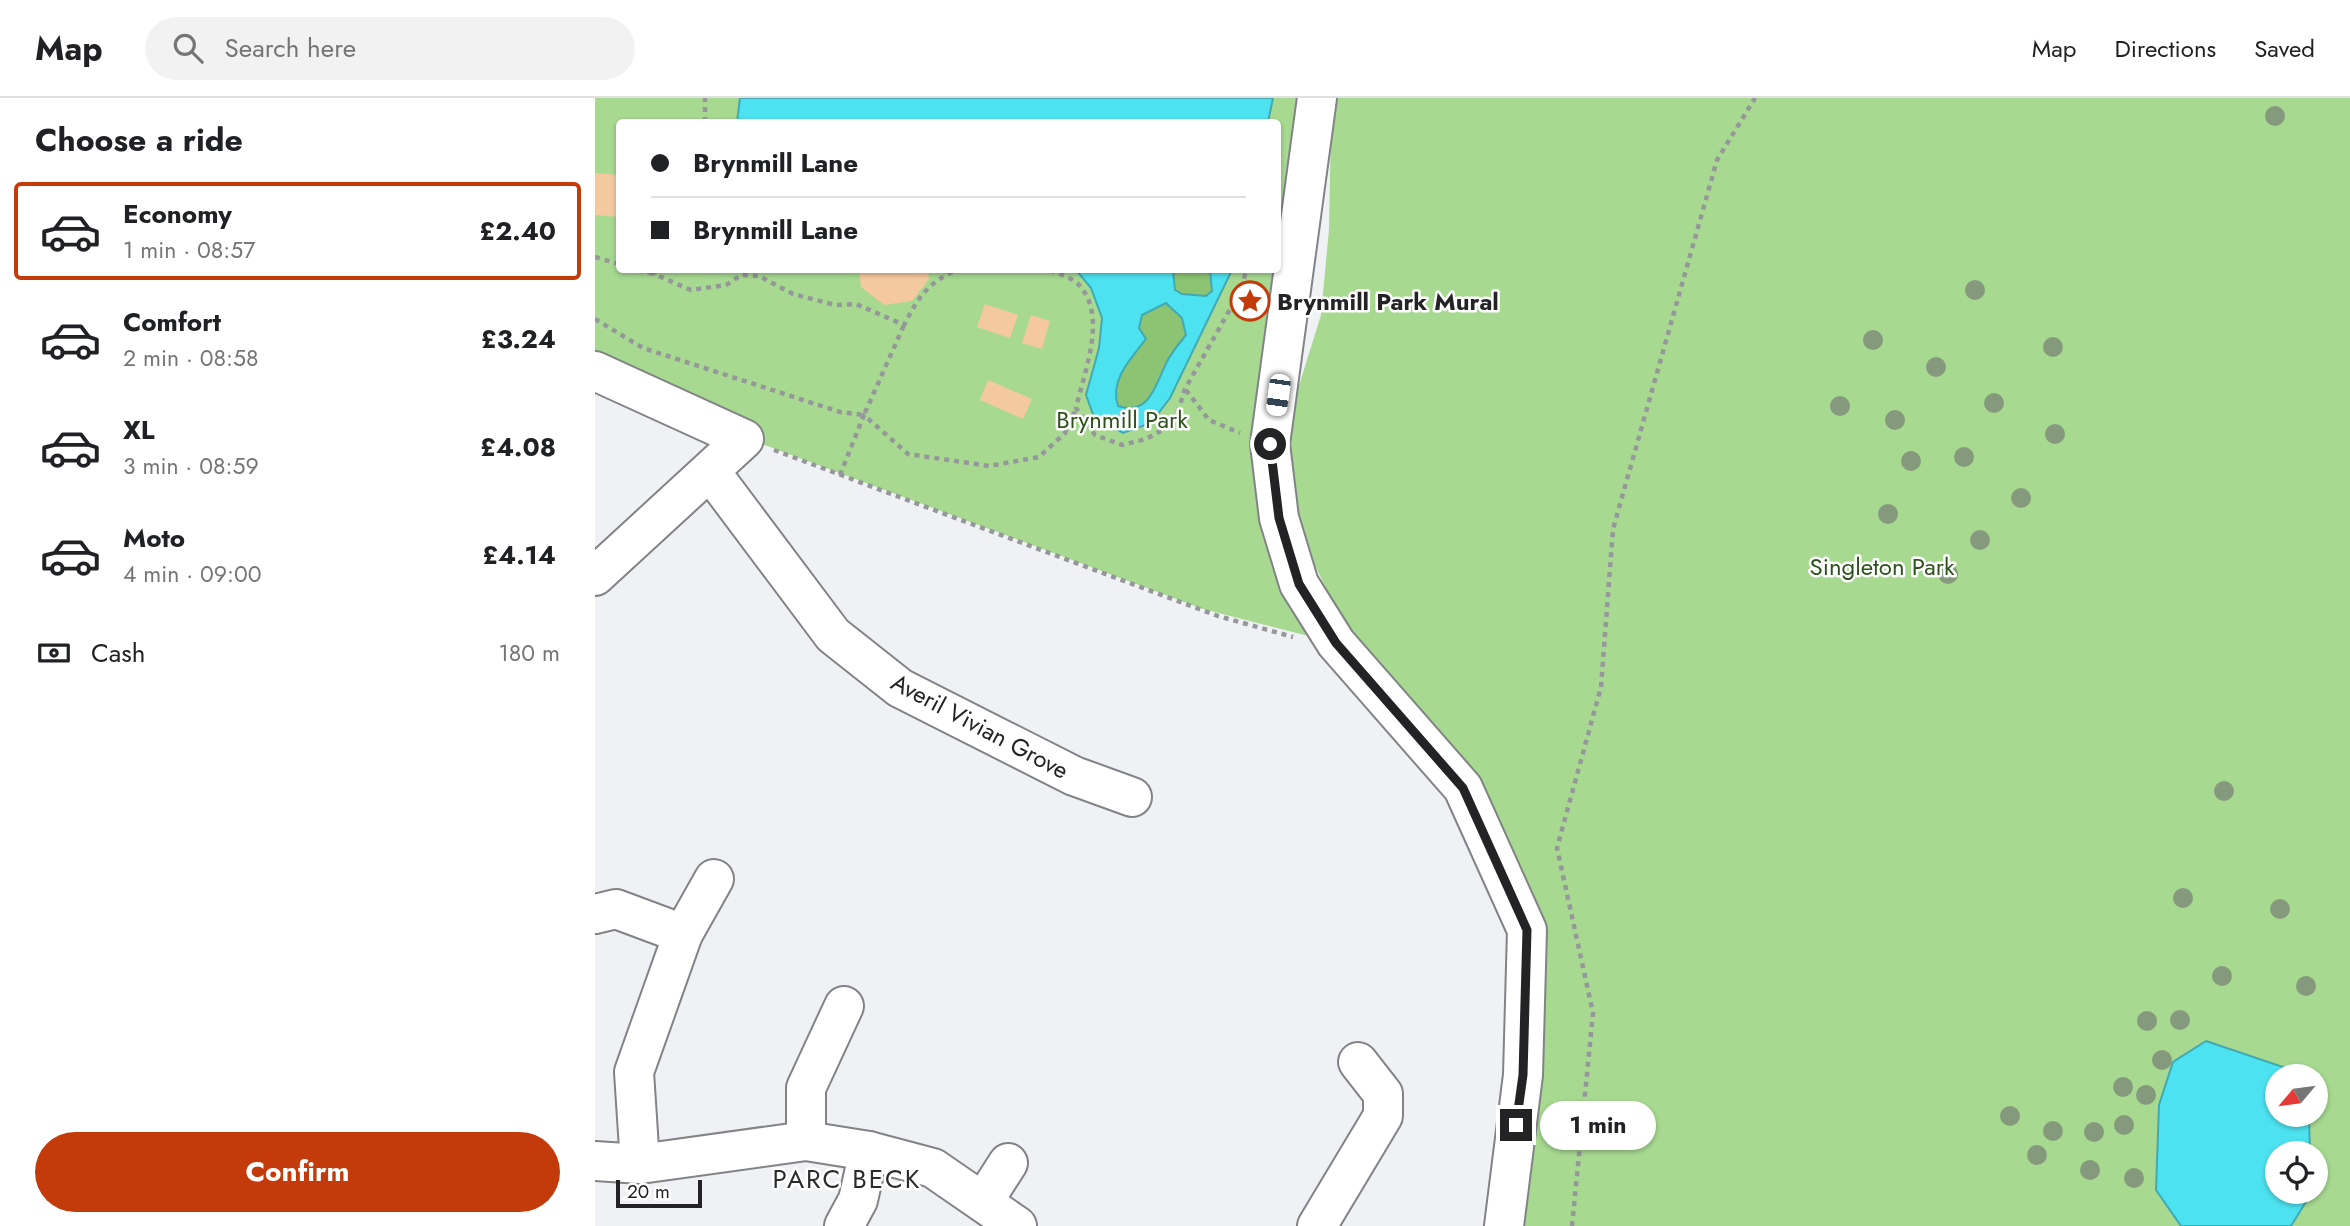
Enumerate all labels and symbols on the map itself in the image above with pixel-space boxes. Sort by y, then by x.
place icon: Brynmill Park Mural [1229,280,1271,322]
place label: Brynmill Park Mural [1277,284,1499,319]
car [1265,373,1292,417]
park label: Brynmill Park [1056,402,1188,437]
route start [1254,428,1286,460]
park label: Singleton Park [1810,549,1955,584]
street label: Averil Vivian Grove [885,664,1075,788]
north arrow [2265,1064,2327,1127]
callout: 1 min [1541,1100,1656,1150]
route end [1500,1109,1532,1141]
district label: PARC BECK [772,1160,922,1198]
scale bar [616,1177,702,1209]

